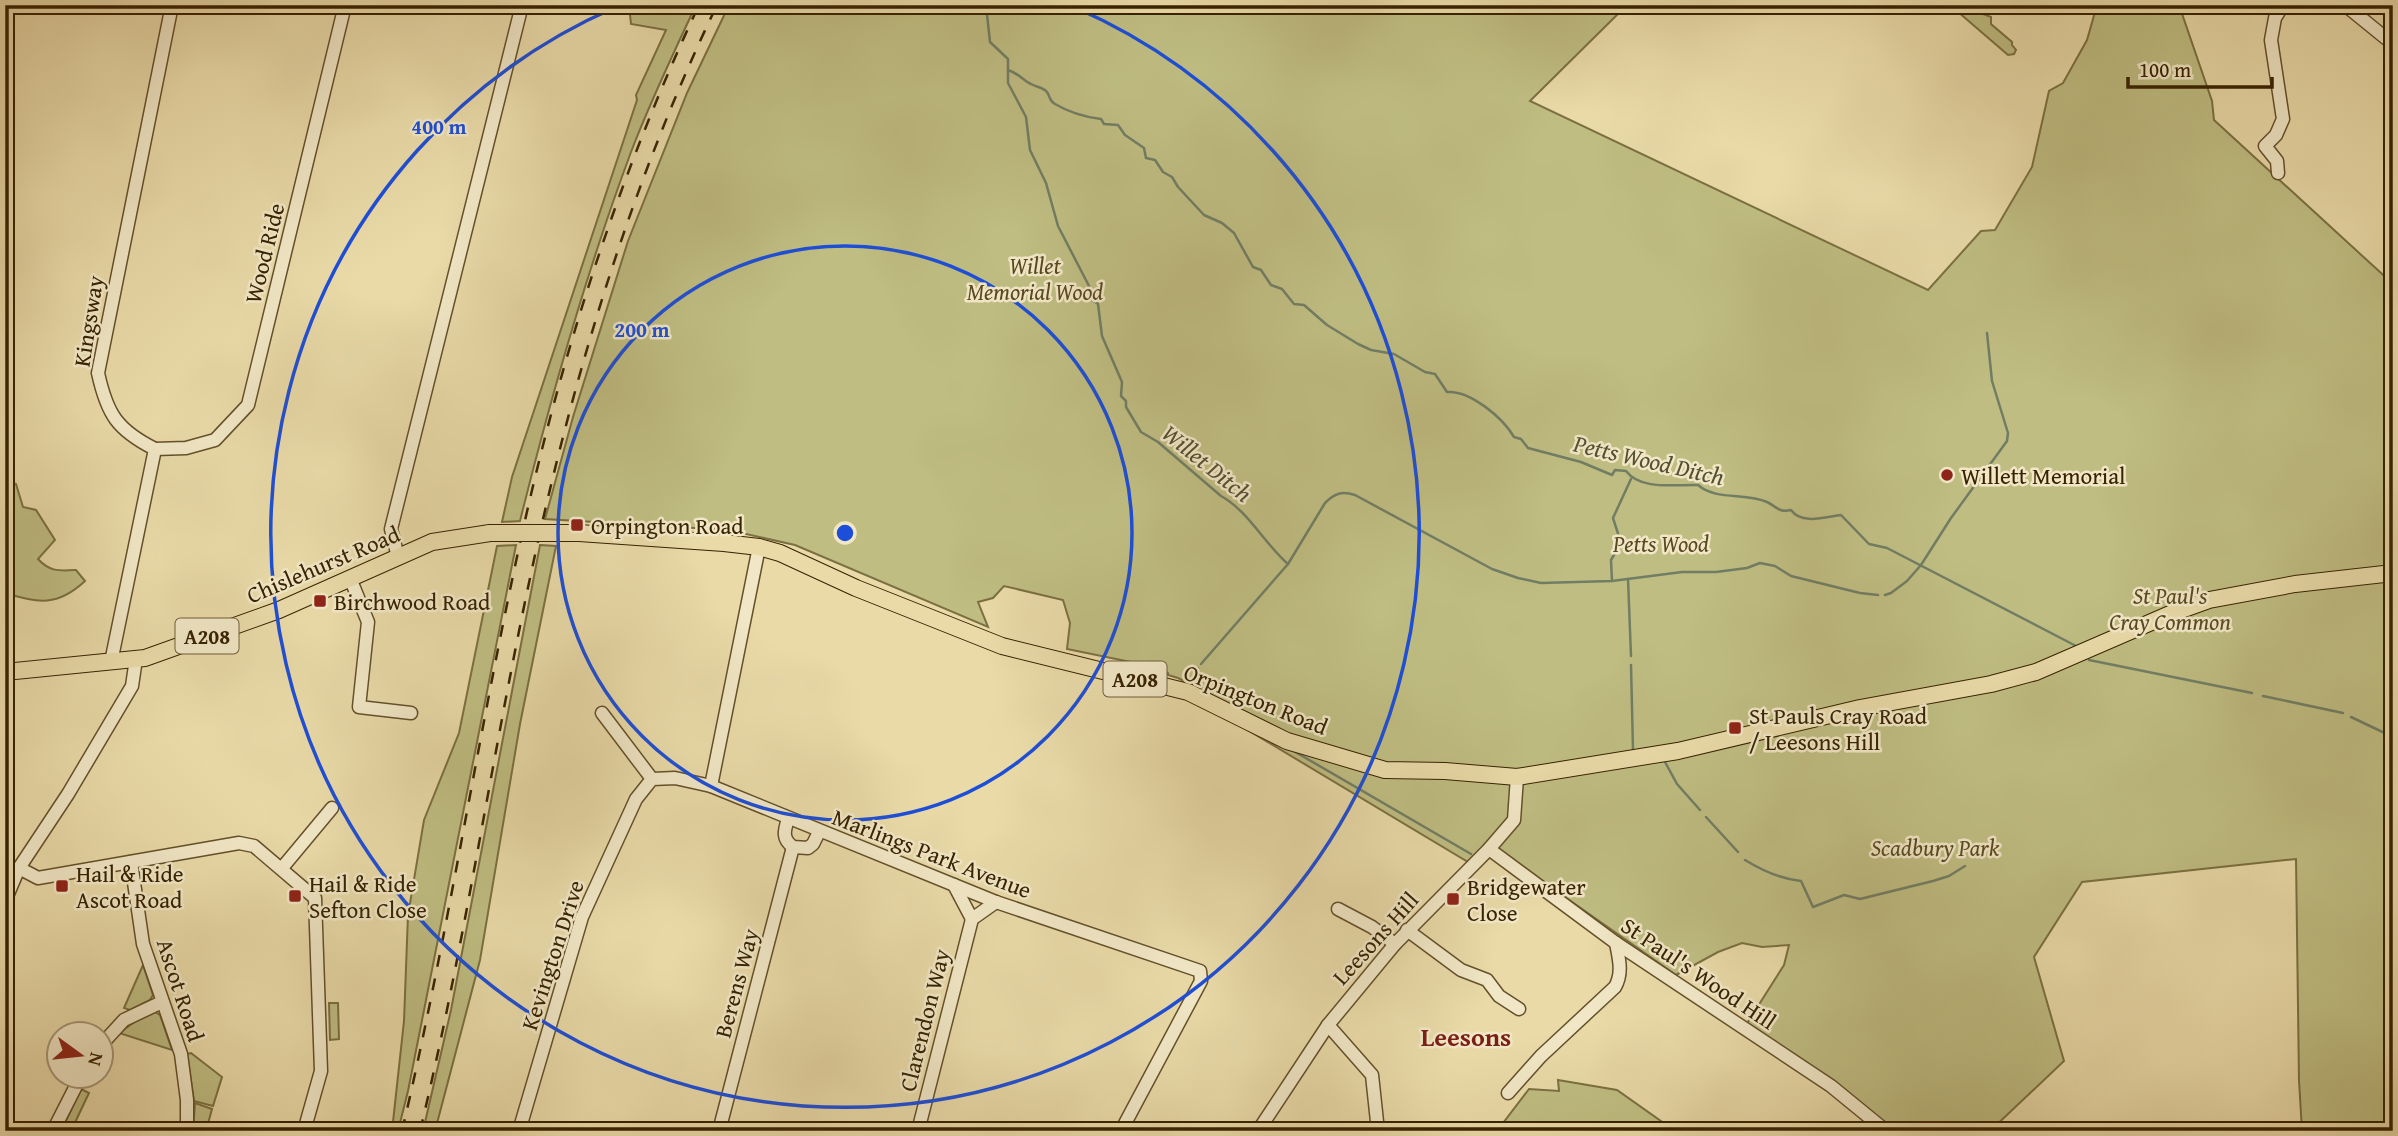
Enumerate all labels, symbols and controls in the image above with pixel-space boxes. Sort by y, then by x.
scale bar [2128,46,2272,90]
text: 100 m [2139,54,2191,85]
text: 400 m [411,111,467,142]
street label: Wood Ride [236,199,292,307]
park label: Willet Memorial Wood [967,249,1103,308]
street label: Kingsway [65,273,112,369]
text: 200 m [614,314,670,345]
water label: Willet Ditch [1154,416,1260,510]
water label: Petts Wood Ditch [1569,425,1728,494]
place label: Willett Memorial [1961,459,2125,492]
marker: Willett Memorial [1939,467,1955,483]
place label: Orpington Road [591,509,744,542]
street label: Chislehurst Road [241,517,405,611]
marker: Orpington Road [569,517,585,533]
centre of rings [833,521,857,545]
park label: Petts Wood [1612,527,1709,560]
park label: St Paul's Cray Common [2109,579,2231,638]
place label: Birchwood Road [334,585,491,618]
marker: Birchwood Road [312,593,328,609]
road number: A208 [176,618,238,654]
street label: Orpington Road [1179,655,1334,743]
road number: A208 [1104,662,1166,696]
place label: St Pauls Cray Road / Leesons Hill [1749,699,1928,758]
marker: St Pauls Cray Road / Leesons Hill [1727,720,1743,736]
street label: Marlings Park Avenue [828,800,1036,906]
park label: Scadbury Park [1871,831,2000,864]
place label: Hail & Ride Ascot Road [76,857,184,916]
place label: Hail & Ride Sefton Close [309,867,427,926]
place label: Bridgewater Close [1467,870,1586,929]
street label: Kevington Drive [512,876,592,1034]
marker: Hail & Ride Ascot Road [54,878,70,894]
street label: Leesons Hill [1324,884,1426,992]
marker: Hail & Ride Sefton Close [287,888,303,904]
marker: Bridgewater Close [1445,891,1461,907]
street label: St Paul's Wood Hill [1615,909,1783,1037]
street label: Berens Way [706,924,767,1041]
street label: Ascot Road [149,934,213,1046]
street label: Clarendon Way [890,945,958,1095]
district label: Leesons [1421,1017,1511,1056]
north arrow [46,1020,116,1090]
text: N [81,1050,112,1069]

